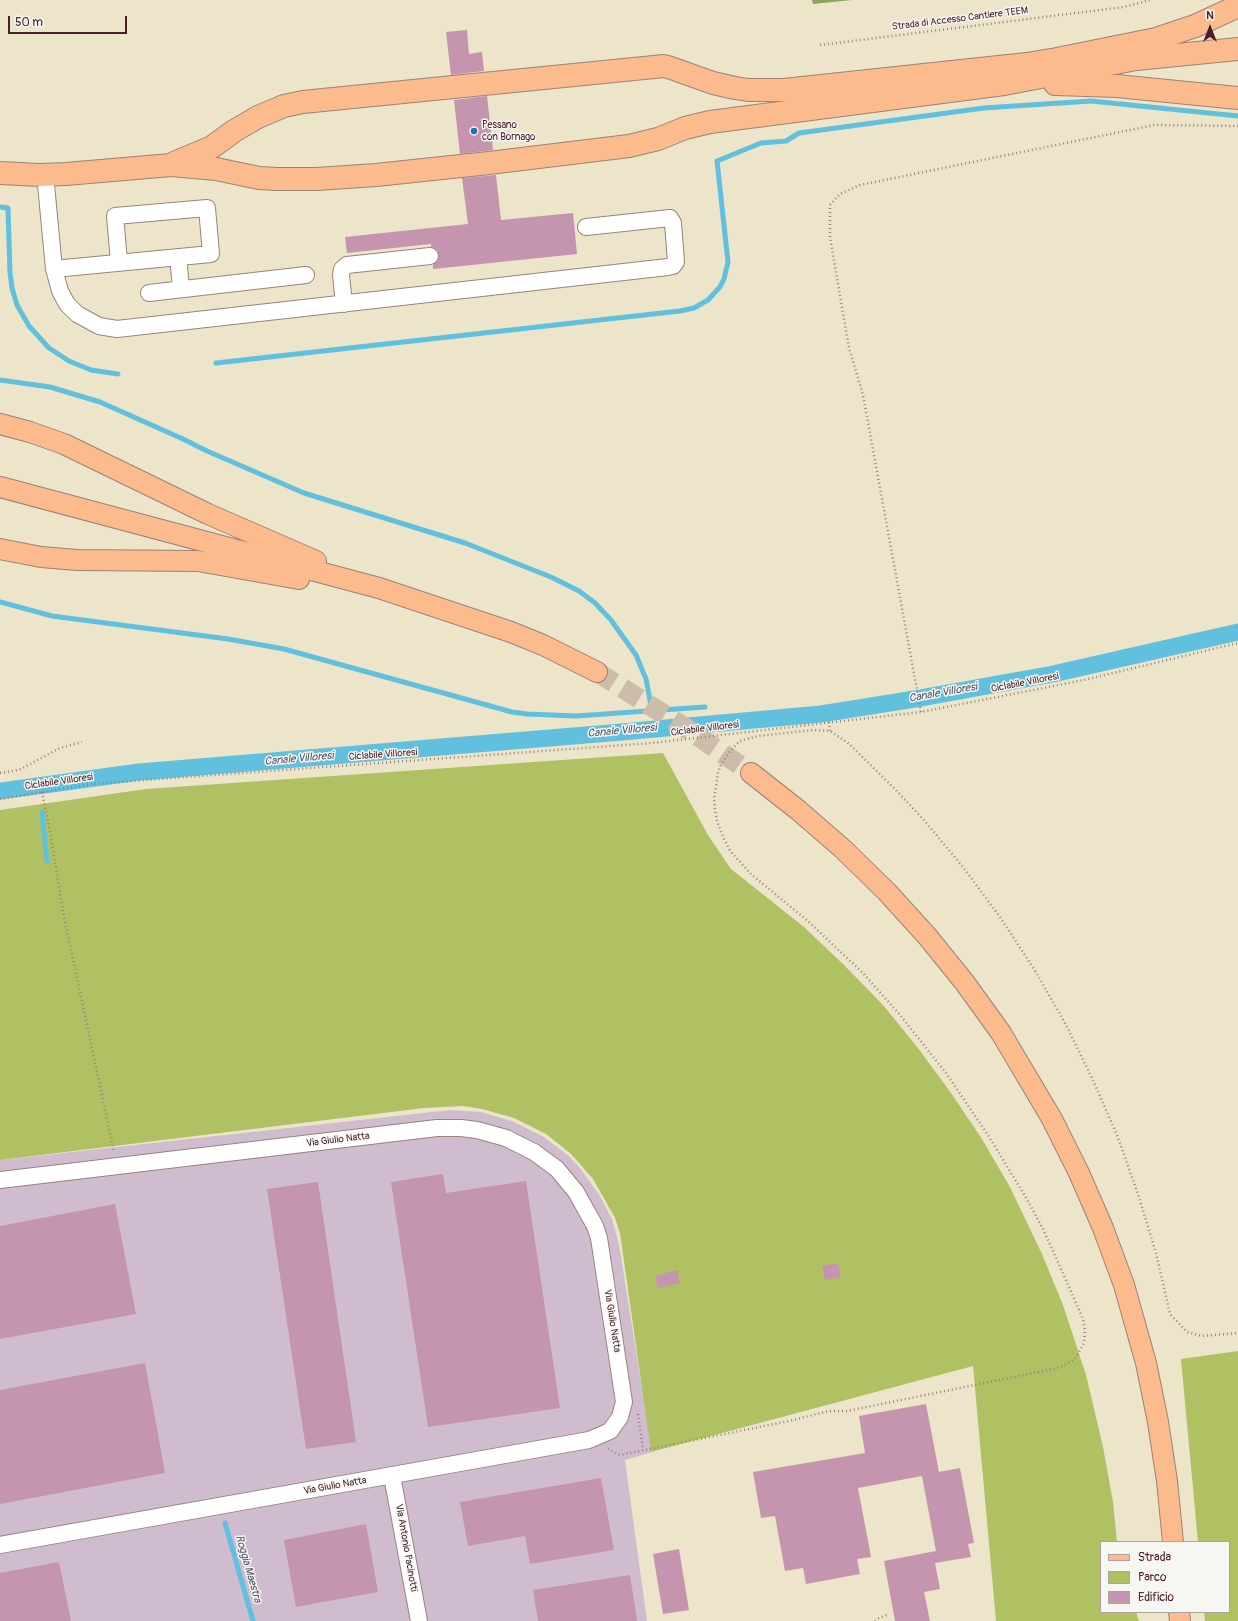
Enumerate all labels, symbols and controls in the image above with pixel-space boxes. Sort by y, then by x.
street label: Strada di Accesso Cantiere TEEM [891,5,1029,33]
scale bar [10,8,129,34]
north arrow [1190,8,1230,48]
text: N [1206,9,1214,22]
text: 50 m [15,15,43,30]
place label: Pessano con Bornago [482,119,535,142]
marker: Pessano con Bornago [469,126,479,136]
street label: Ciclabile Villoresi [990,671,1060,695]
water label: Canale Villoresi [908,681,978,705]
street label: Ciclabile Villoresi [670,719,740,739]
water label: Canale Villoresi [587,721,657,741]
street label: Ciclabile Villoresi [348,747,418,763]
water label: Canale Villoresi [264,749,334,769]
street label: Ciclabile Villoresi [24,771,94,793]
street label: Via Giulio Natta [306,1130,370,1150]
street label: Via Giulio Natta [601,1289,623,1353]
street label: Via Giulio Natta [303,1475,367,1497]
street label: Via Antonio Pacinotti [392,1503,420,1593]
water label: Roggia Maestra [232,1534,264,1604]
legend [1100,1541,1230,1613]
text: Strada [1138,1550,1171,1565]
text: Parco [1138,1570,1167,1585]
text: Edificio [1138,1590,1174,1605]

